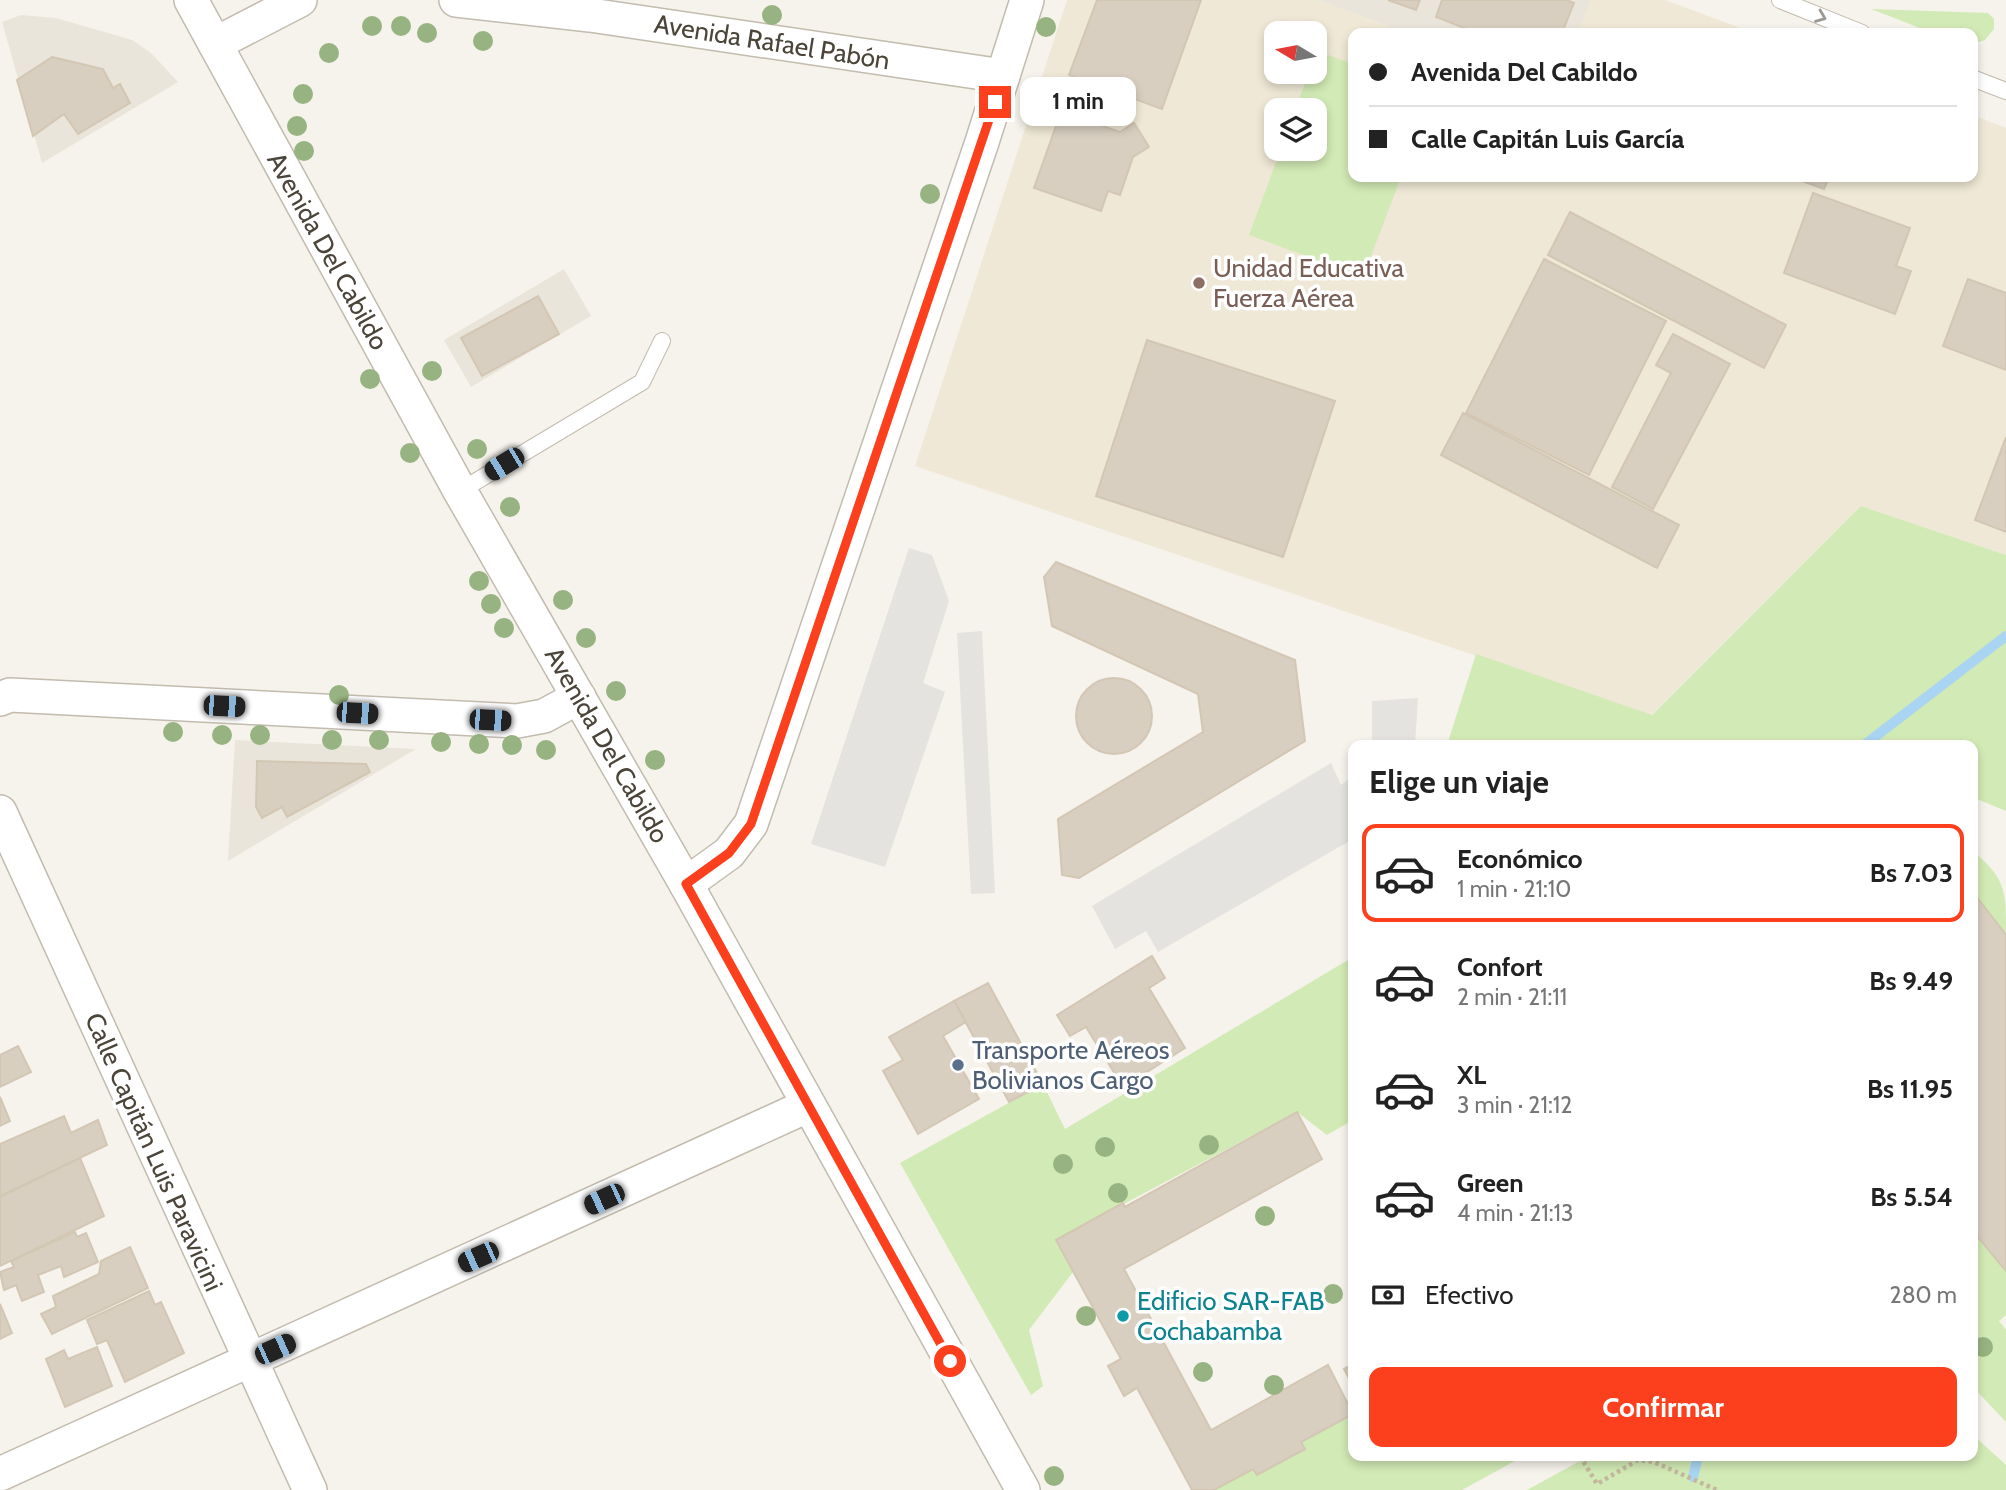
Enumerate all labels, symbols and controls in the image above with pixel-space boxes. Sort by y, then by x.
street label: Avenida Rafael Pabón [652,8,892,76]
one-way arrow [1814,8,1826,22]
north arrow [1264,21,1326,84]
map controls [1264,21,1327,161]
text: Avenida Del Cabildo [1411,56,1638,88]
callout: 1 min [1020,78,1135,126]
route end [979,86,1011,118]
text: 1 min [1052,87,1104,115]
button: layers [1264,98,1327,161]
text: Calle Capitán Luis García [1411,123,1684,155]
street label: Avenida Del Cabildo [260,147,396,355]
place label: Unidad Educativa Fuerza Aérea [1213,252,1405,314]
marker: Unidad Educativa Fuerza Aérea [1191,275,1207,291]
car [481,444,528,484]
street label: Avenida Del Cabildo [538,641,676,849]
car [203,694,246,718]
car [336,701,379,725]
car [469,708,512,732]
text: Elige un viaje [1369,762,1549,801]
icon: car [1373,842,1436,905]
text: Económico [1457,843,1583,875]
text: Bs 7.03 [1870,857,1953,889]
text: 1 min · 21:10 [1457,875,1571,903]
icon: car [1373,950,1436,1013]
text: Confort [1457,951,1543,983]
text: Bs 9.49 [1869,965,1953,997]
text: 2 min · 21:11 [1457,983,1567,1011]
street label: Calle Capitán Luis Paravicini [78,1008,230,1296]
place label: Transporte Aéreos Bolivianos Cargo [972,1034,1170,1096]
marker: Transporte Aéreos Bolivianos Cargo [950,1057,966,1073]
icon: car [1373,1058,1436,1121]
text: XL [1457,1059,1486,1091]
text: Bs 11.95 [1867,1073,1953,1105]
text: 3 min · 21:12 [1457,1091,1572,1119]
icon: car [1373,1166,1436,1229]
text: Green [1457,1167,1524,1199]
car [581,1181,628,1217]
text: Bs 5.54 [1870,1181,1953,1213]
text: 4 min · 21:13 [1457,1199,1573,1227]
car [455,1239,502,1275]
icon: cash [1369,1276,1407,1314]
text: Efectivo [1425,1279,1514,1311]
text: 280 m [1890,1281,1957,1309]
place label: Edificio SAR-FAB Cochabamba [1137,1285,1324,1347]
marker: Edificio SAR-FAB Cochabamba [1115,1308,1131,1324]
car [252,1331,299,1367]
route start [934,1345,966,1377]
button: Confirmar [1369,1367,1957,1447]

